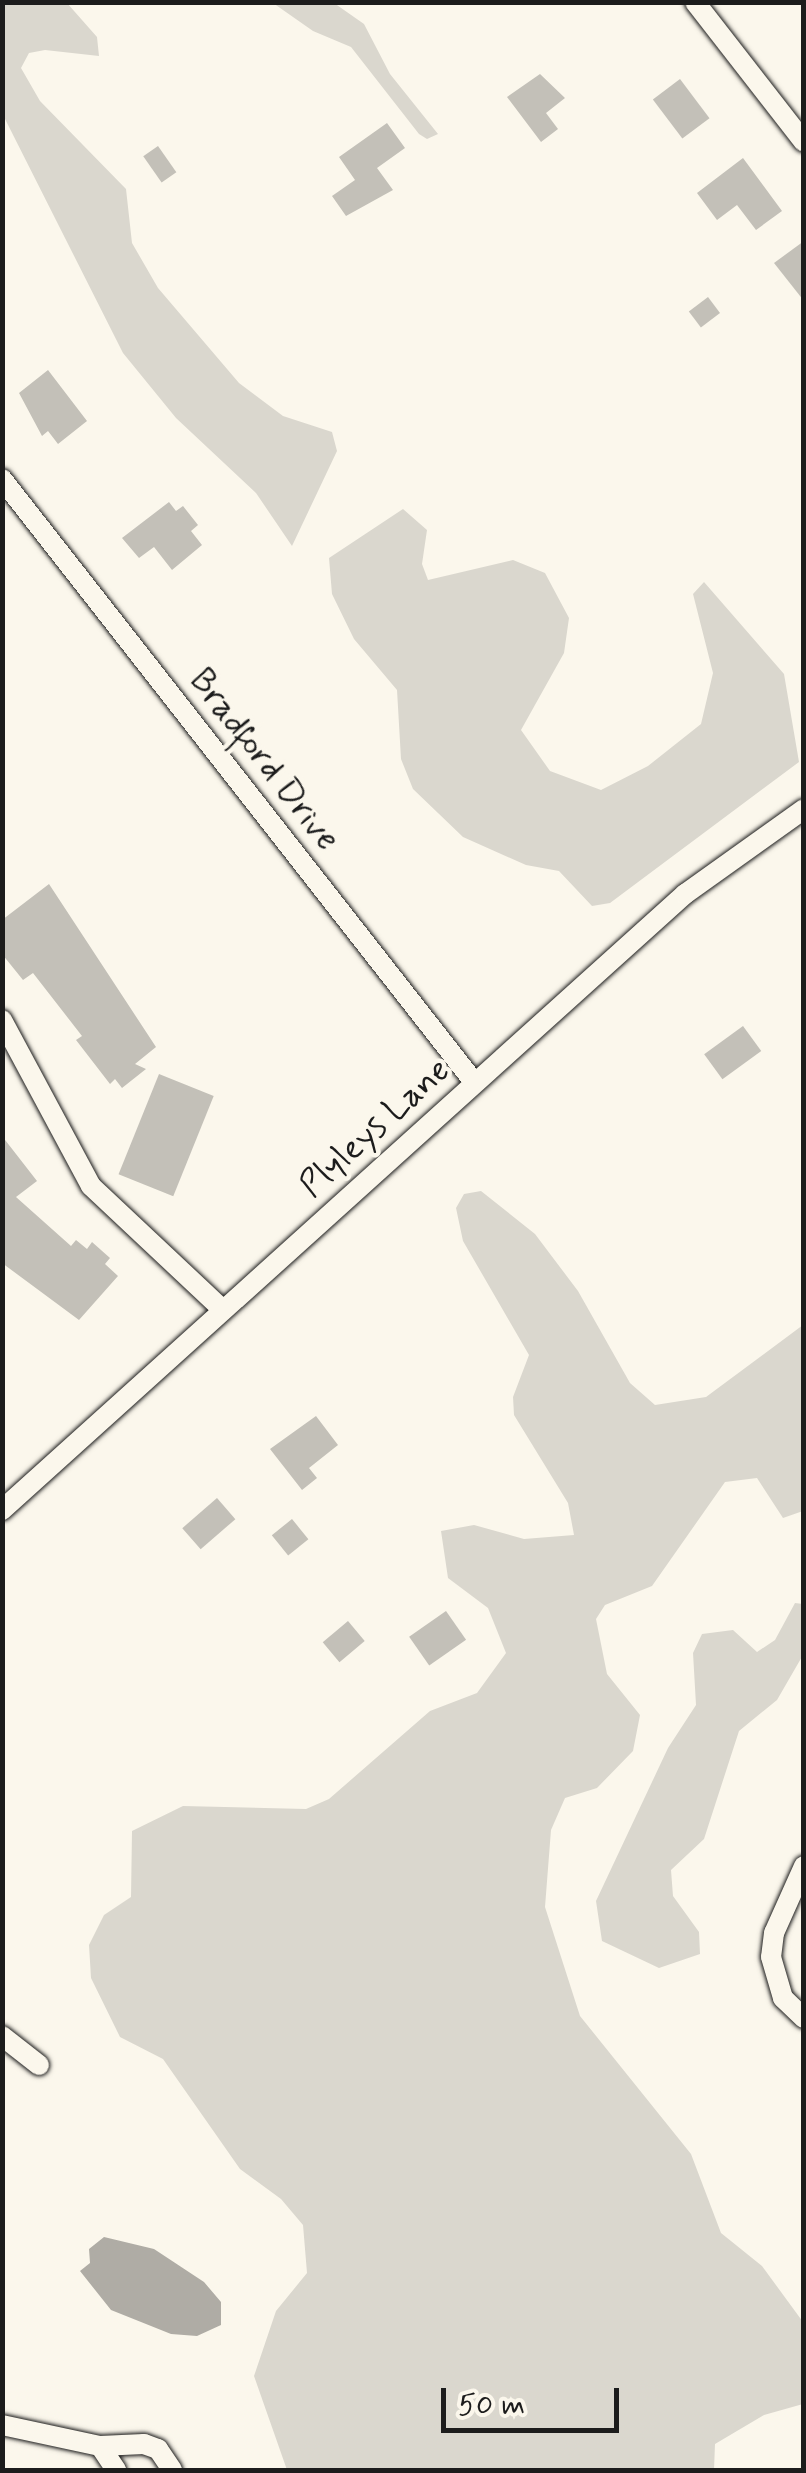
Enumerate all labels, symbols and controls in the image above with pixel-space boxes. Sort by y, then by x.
street label: Bradford Drive [181,662,347,858]
street label: Plyleys Lane [291,1050,459,1206]
scale bar [446,2368,624,2430]
text: 50 m [458,2386,525,2425]

